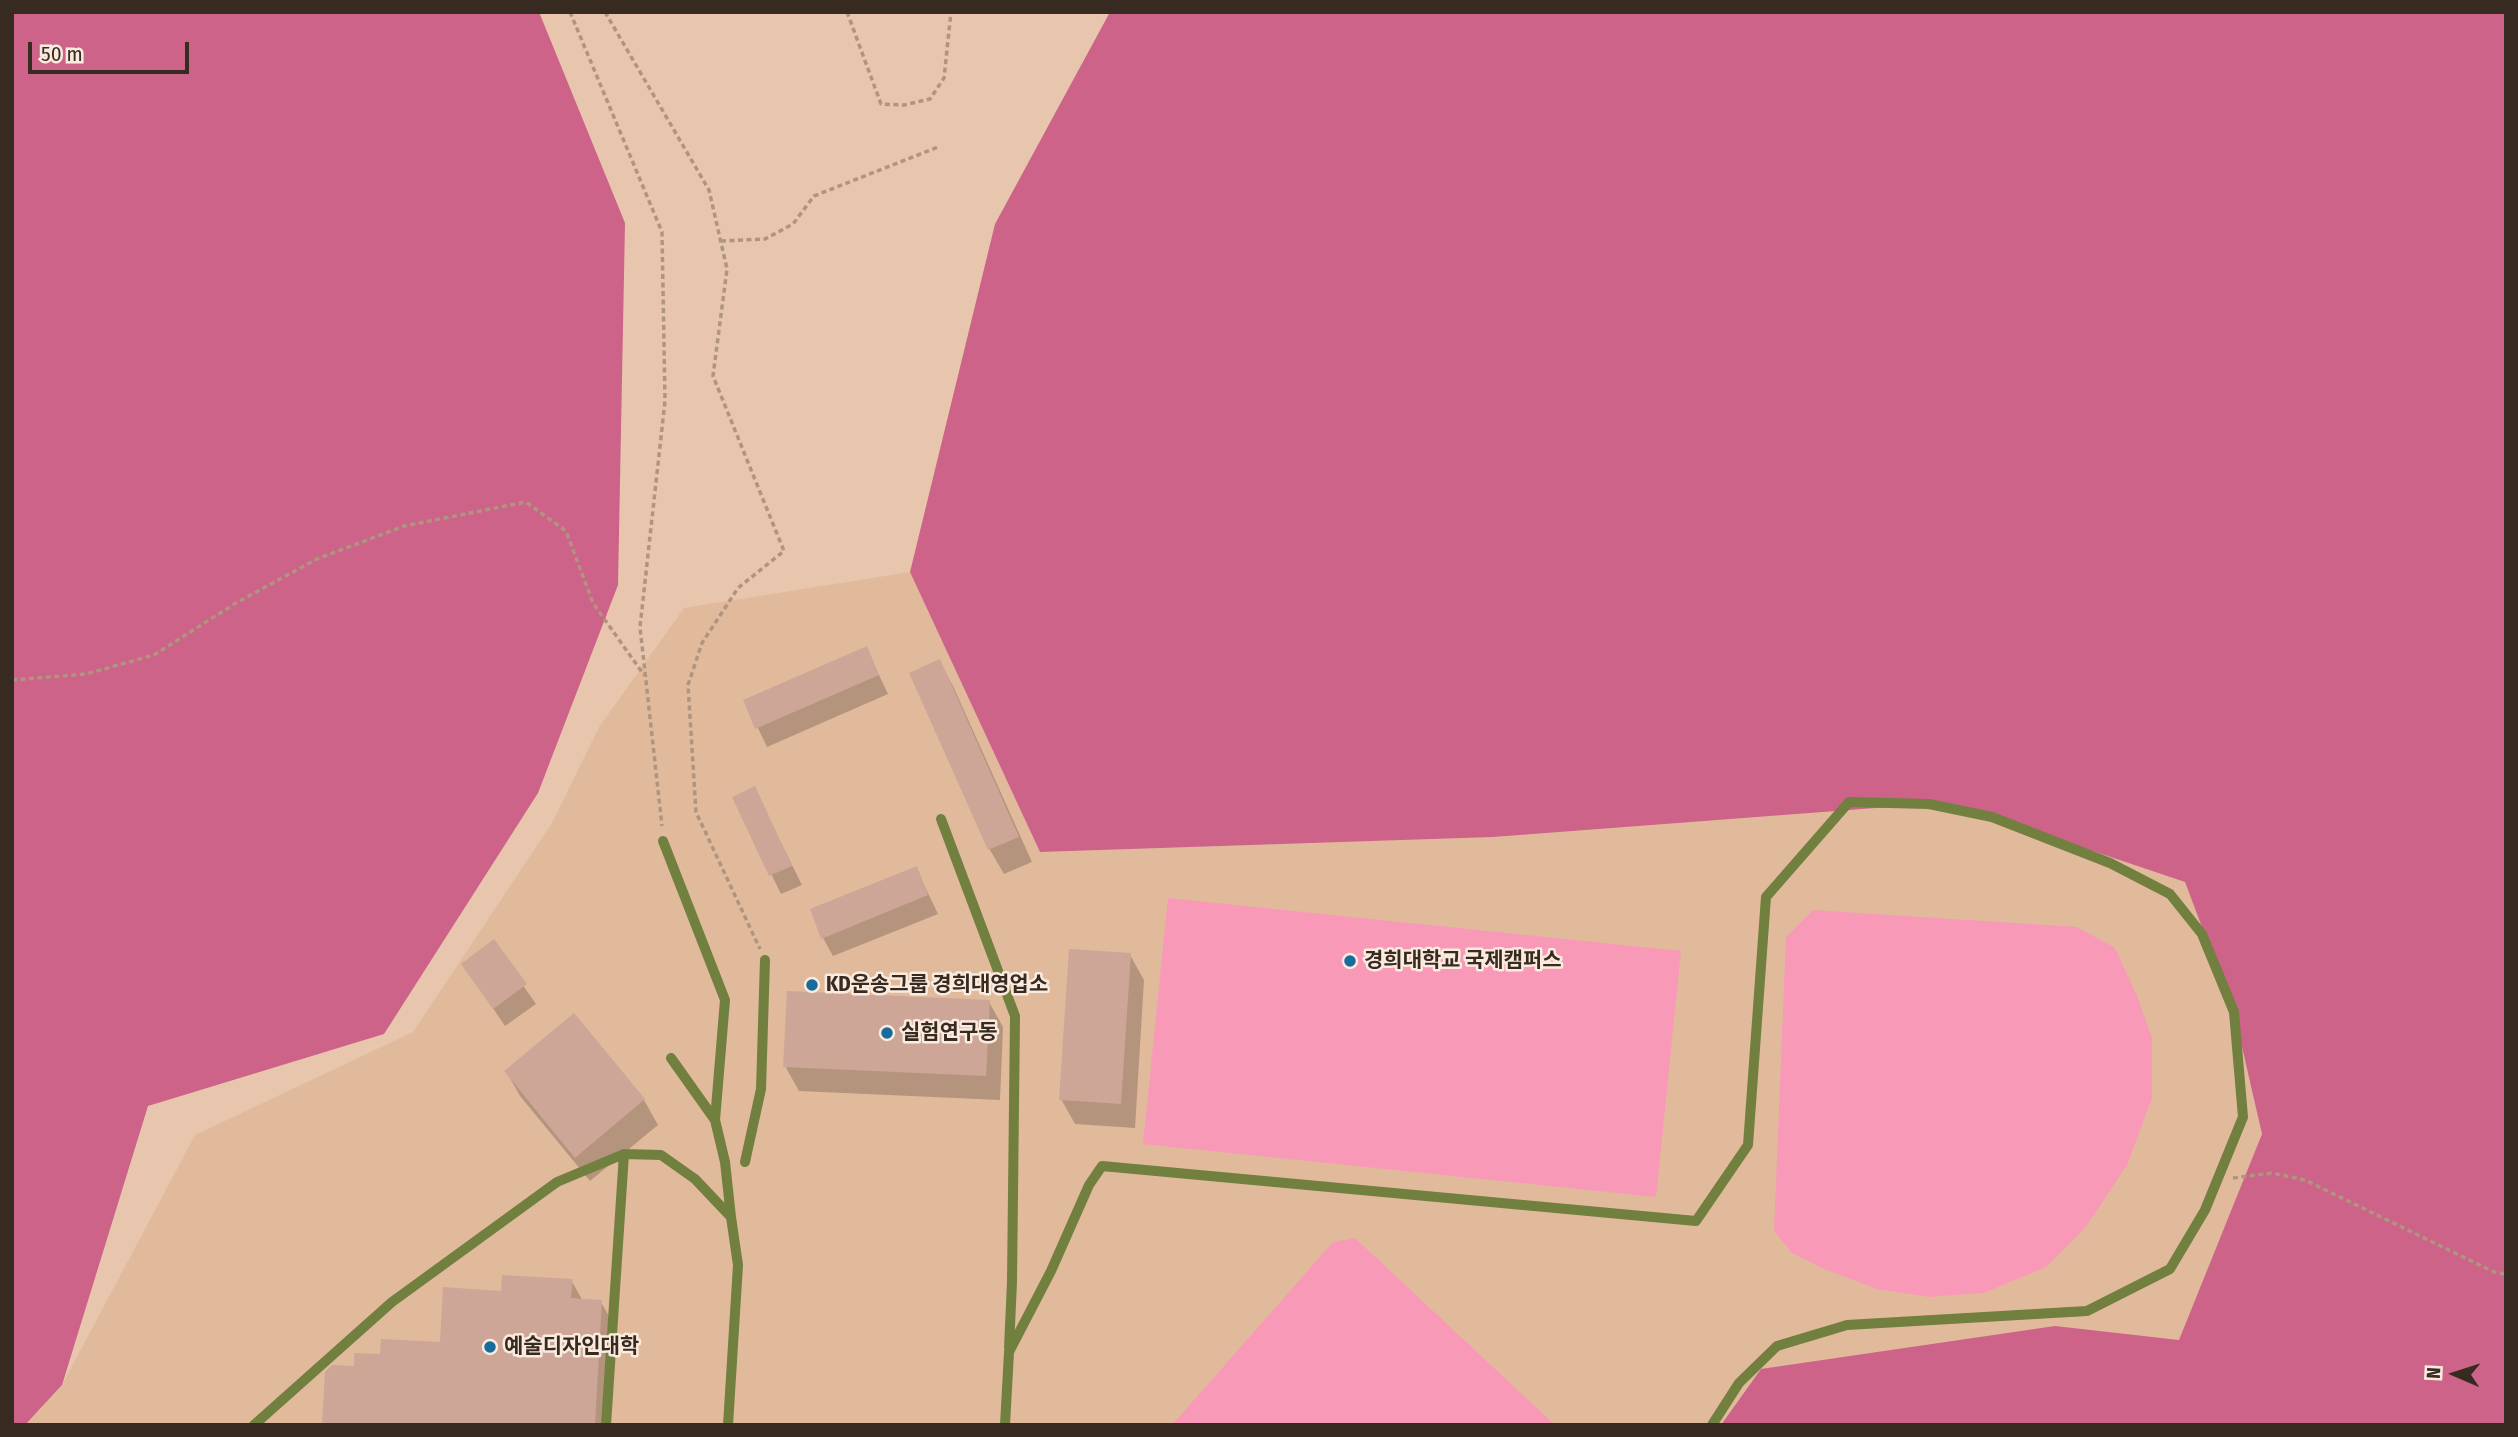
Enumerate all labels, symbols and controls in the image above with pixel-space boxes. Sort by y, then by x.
scale bar [32,28,192,72]
text: 50 m [41,41,83,67]
place label: 경희대학교 국제캠퍼스 [1364,948,1562,974]
marker: 경희대학교 국제캠퍼스 [1342,953,1358,969]
place label: KD운송그룹 경희대영업소 [826,972,1048,998]
marker: KD운송그룹 경희대영업소 [804,977,820,993]
place label: 실험연구동 [901,1020,998,1046]
marker: 실험연구동 [879,1025,895,1041]
place label: 예술디자인대학 [504,1334,639,1360]
marker: 예술디자인대학 [482,1339,498,1355]
north arrow [2420,1339,2490,1409]
text: N [2422,1367,2445,1379]

